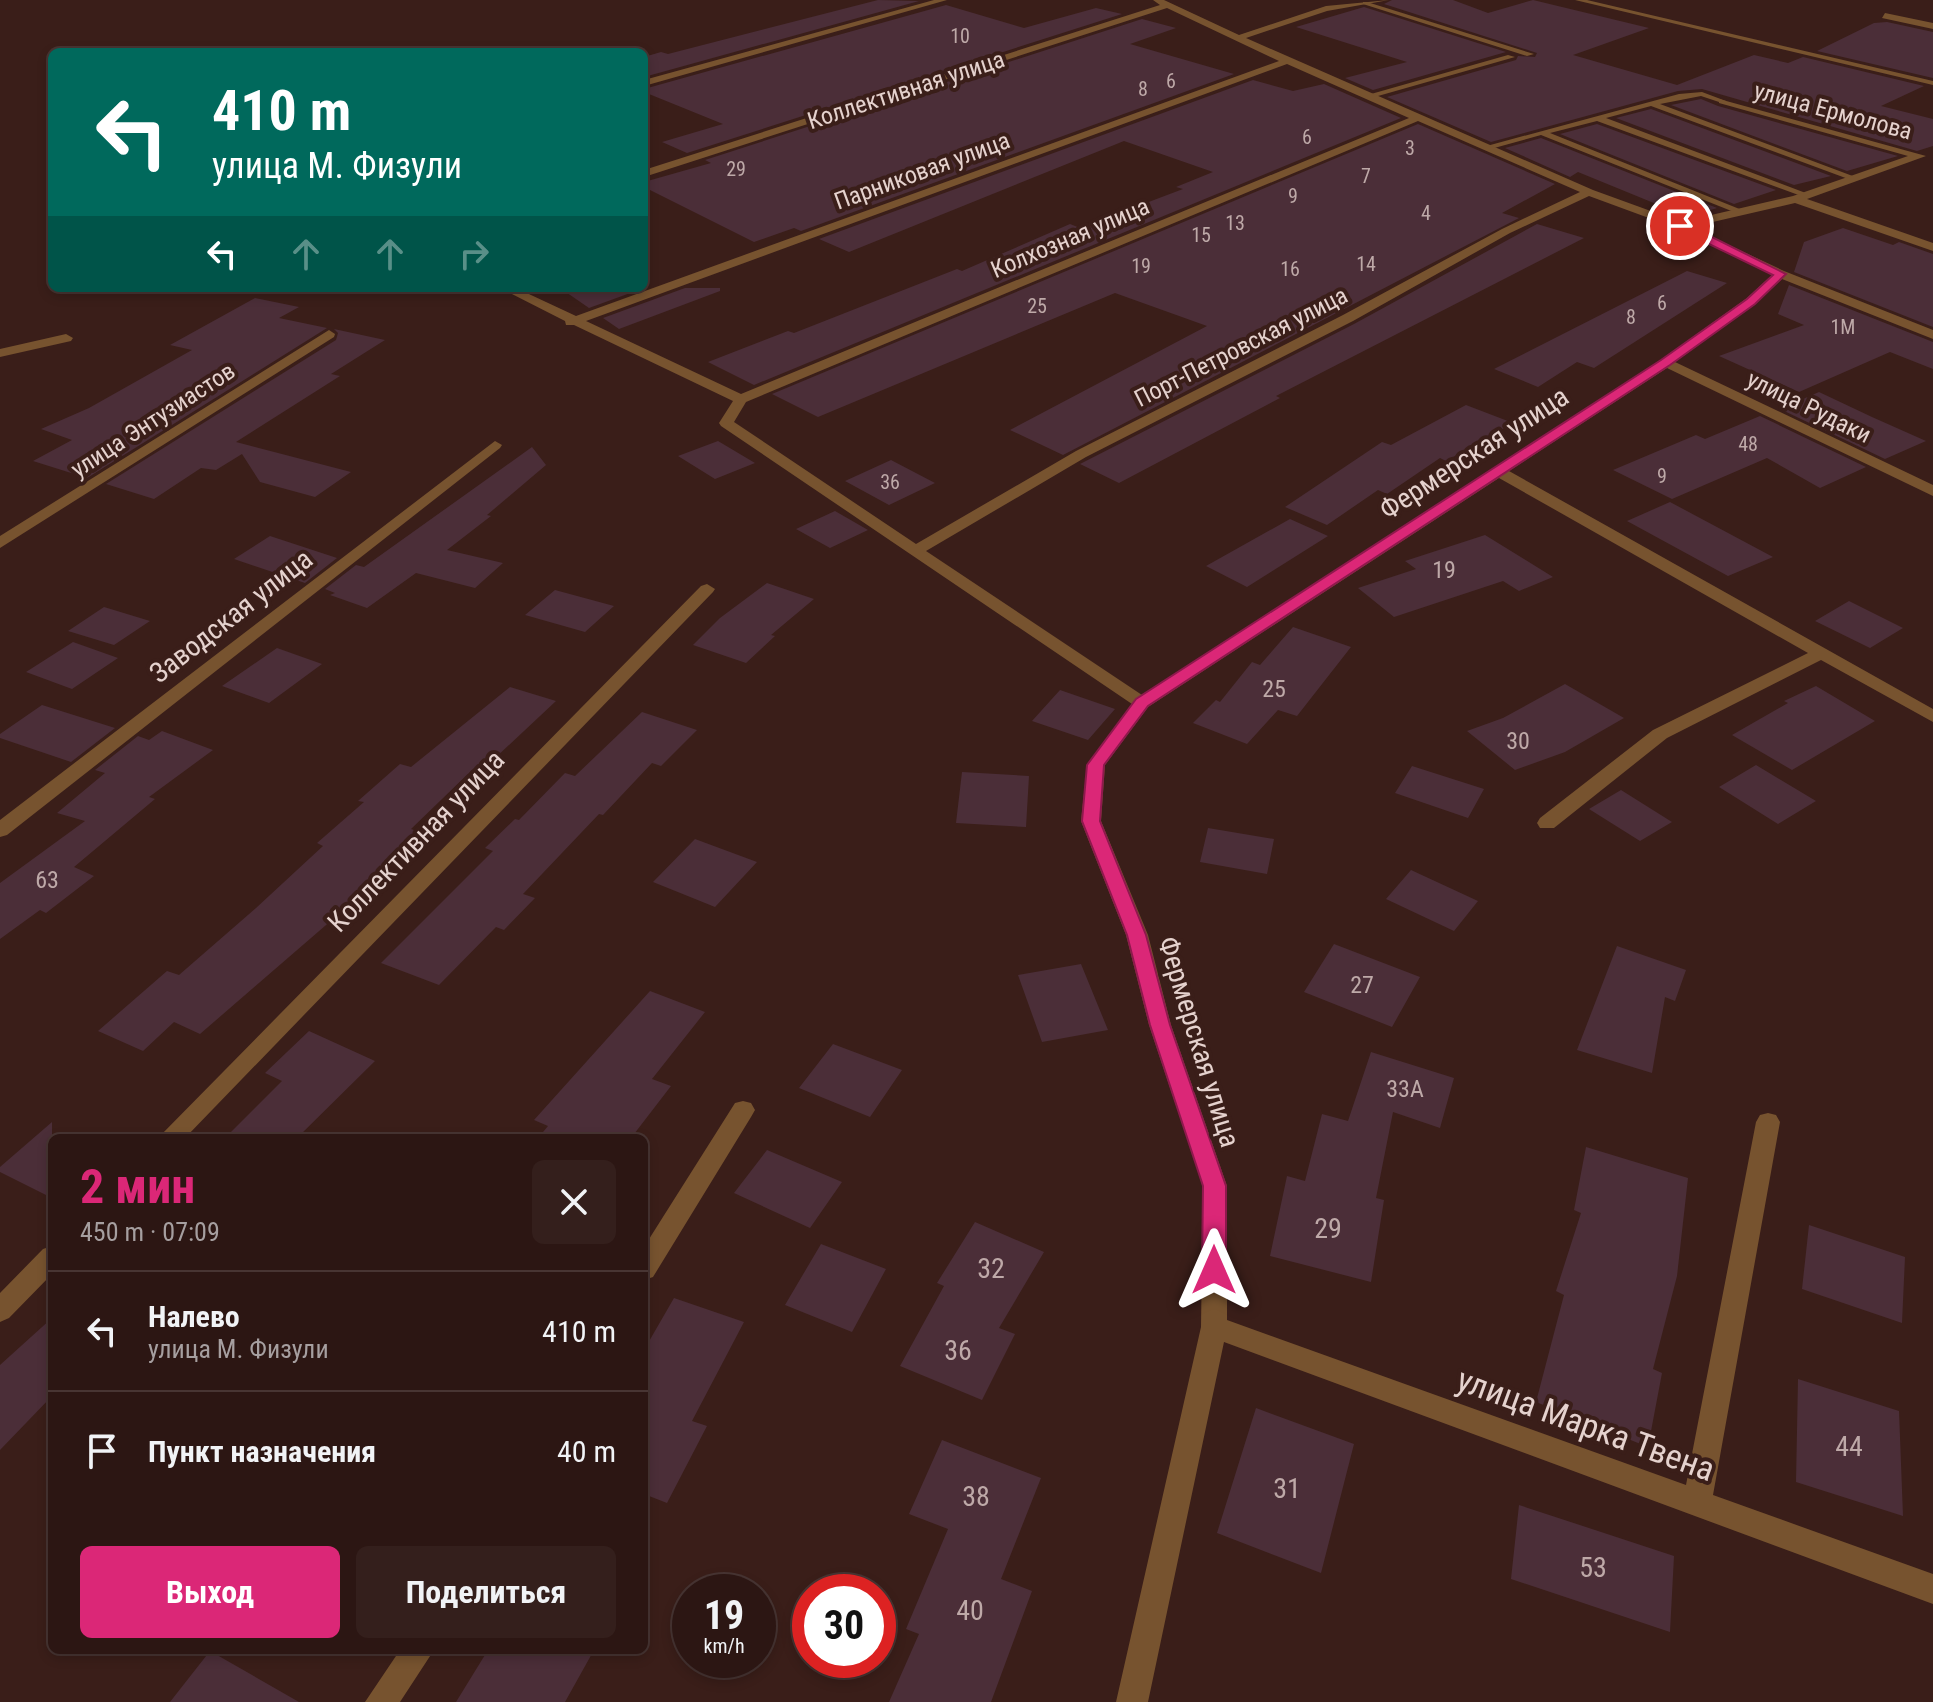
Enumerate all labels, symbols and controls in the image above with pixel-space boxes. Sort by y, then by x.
house number: 10 [950,24,970,48]
street label: Коллективная улица [804,45,1008,135]
house number: 6 [1166,69,1176,93]
street label: улица Ермолова [1751,76,1915,146]
house number: 8 [1138,77,1148,101]
text: 410 m [212,78,351,144]
icon: left [80,80,184,184]
house number: 6 [1302,125,1312,149]
street label: Парниковая улица [830,126,1014,216]
house number: 3 [1405,136,1415,160]
text: улица М. Физули [212,145,462,187]
house number: 29 [726,157,746,181]
house number: 7 [1361,164,1371,188]
house number: 9 [1288,184,1298,208]
street label: Колхозная улица [987,192,1153,284]
pin [1646,192,1714,260]
house number: 4 [1421,201,1431,225]
icon: arrive [1658,204,1702,248]
house number: 13 [1225,211,1245,235]
house number: 15 [1191,223,1211,247]
icon: left [200,232,244,276]
icon: ahead [284,232,328,276]
icon: ahead [368,232,412,276]
icon: right [452,232,496,276]
house number: 14 [1356,252,1376,276]
house number: 19 [1131,254,1151,278]
house number: 16 [1280,257,1300,281]
street label: Порт-Петровская улица [1130,281,1352,413]
house number: 6 [1657,291,1667,315]
house number: 25 [1027,294,1047,318]
house number: 8 [1626,305,1636,329]
house number: 1М [1831,315,1855,339]
street label: улица Энтузиастов [66,357,240,483]
street label: улица Рудаки [1742,365,1876,449]
street label: Фермерская улица [1373,380,1575,526]
house number: 48 [1738,432,1758,456]
house number: 9 [1657,464,1667,488]
house number: 36 [880,470,900,494]
street label: Заводская улица [143,542,319,690]
house number: 19 [1432,556,1456,584]
house number: 25 [1262,675,1286,703]
house number: 30 [1506,727,1530,755]
street label: Коллективная улица [321,743,511,939]
house number: 63 [35,866,59,894]
street label: Фермерская улица [1151,933,1247,1151]
house number: 27 [1350,971,1374,999]
house number: 33А [1386,1075,1424,1103]
text: 2 мин [80,1158,195,1215]
button: close [532,1160,616,1244]
house number: 29 [1314,1212,1342,1245]
text: 450 m · 07:09 [80,1217,220,1247]
position arrow [1172,1228,1256,1312]
house number: 32 [977,1252,1005,1285]
text: Налево [148,1299,240,1334]
icon: left [80,1309,124,1353]
text: 410 m [542,1314,616,1349]
text: улица М. Физули [148,1334,329,1364]
house number: 36 [944,1334,972,1367]
street label: улица Марка Твена [1452,1359,1720,1489]
icon: arrive [80,1429,124,1473]
house number: 44 [1835,1430,1863,1463]
text: Пункт назначения [148,1434,376,1469]
text: 40 m [557,1434,616,1469]
house number: 31 [1273,1472,1301,1505]
house number: 38 [962,1480,990,1513]
button: Выход [80,1546,340,1638]
button: Поделиться [356,1546,616,1638]
house number: 53 [1579,1551,1607,1584]
speed limit sign: 30 [792,1574,896,1678]
text: 19 [704,1592,744,1639]
house number: 40 [956,1594,984,1627]
text: km/h [703,1634,745,1658]

